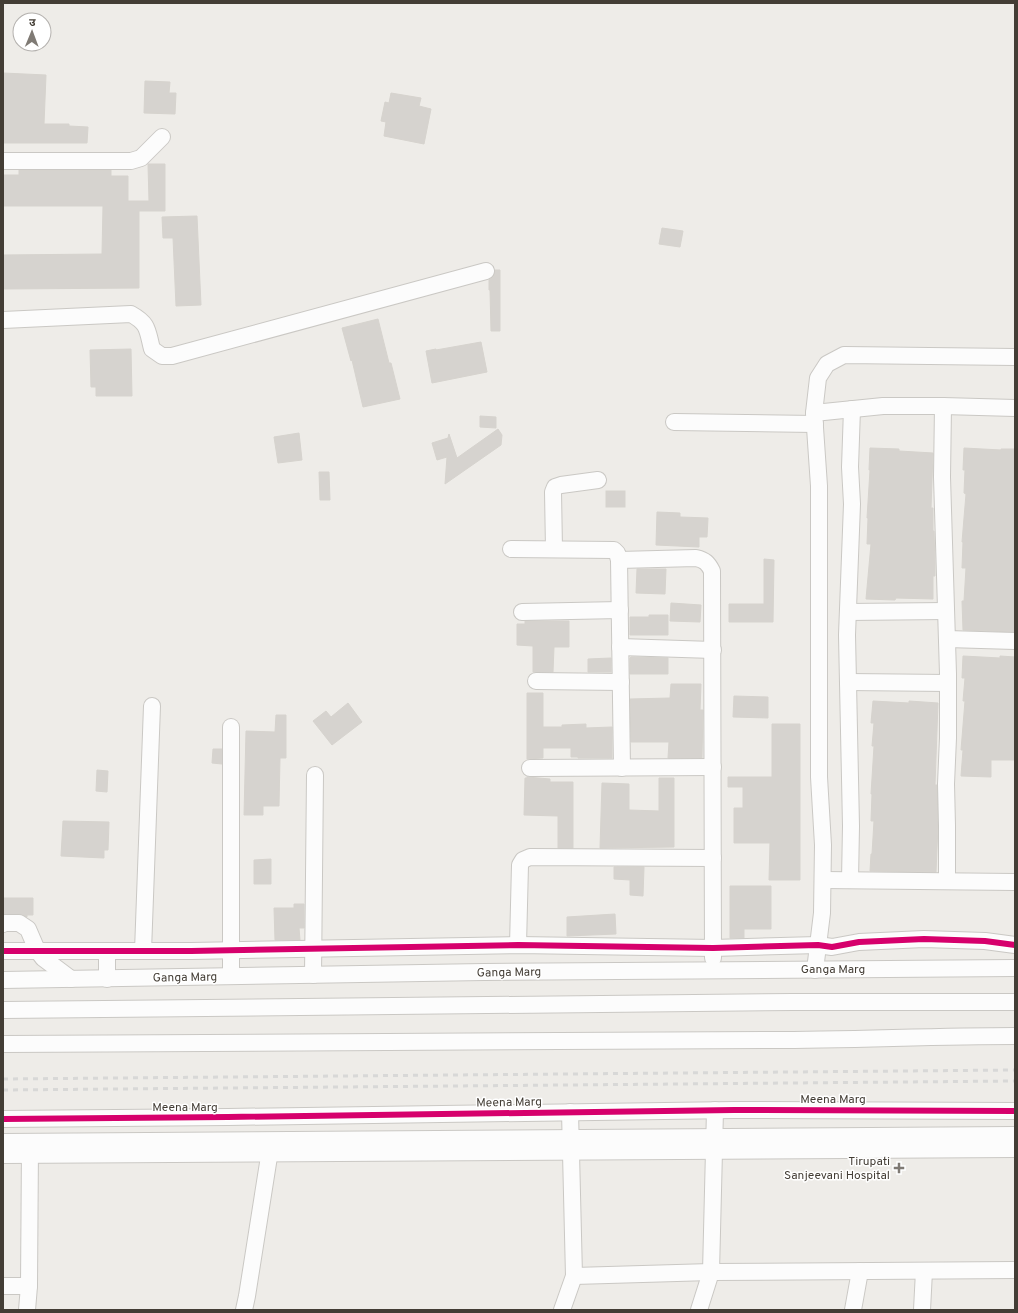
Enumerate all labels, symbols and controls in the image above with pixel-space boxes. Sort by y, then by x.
north arrow [12,12,52,52]
text: उ [29,16,36,30]
street label: Ganga Marg [801,962,865,978]
street label: Ganga Marg [477,964,541,982]
street label: Ganga Marg [153,969,217,987]
street label: Meena Marg [800,1092,866,1108]
street label: Meena Marg [476,1094,542,1112]
street label: Meena Marg [152,1100,218,1116]
place label: Tirupati Sanjeevani Hospital [784,1154,890,1184]
marker: Tirupati Sanjeevani Hospital [893,1162,905,1174]

